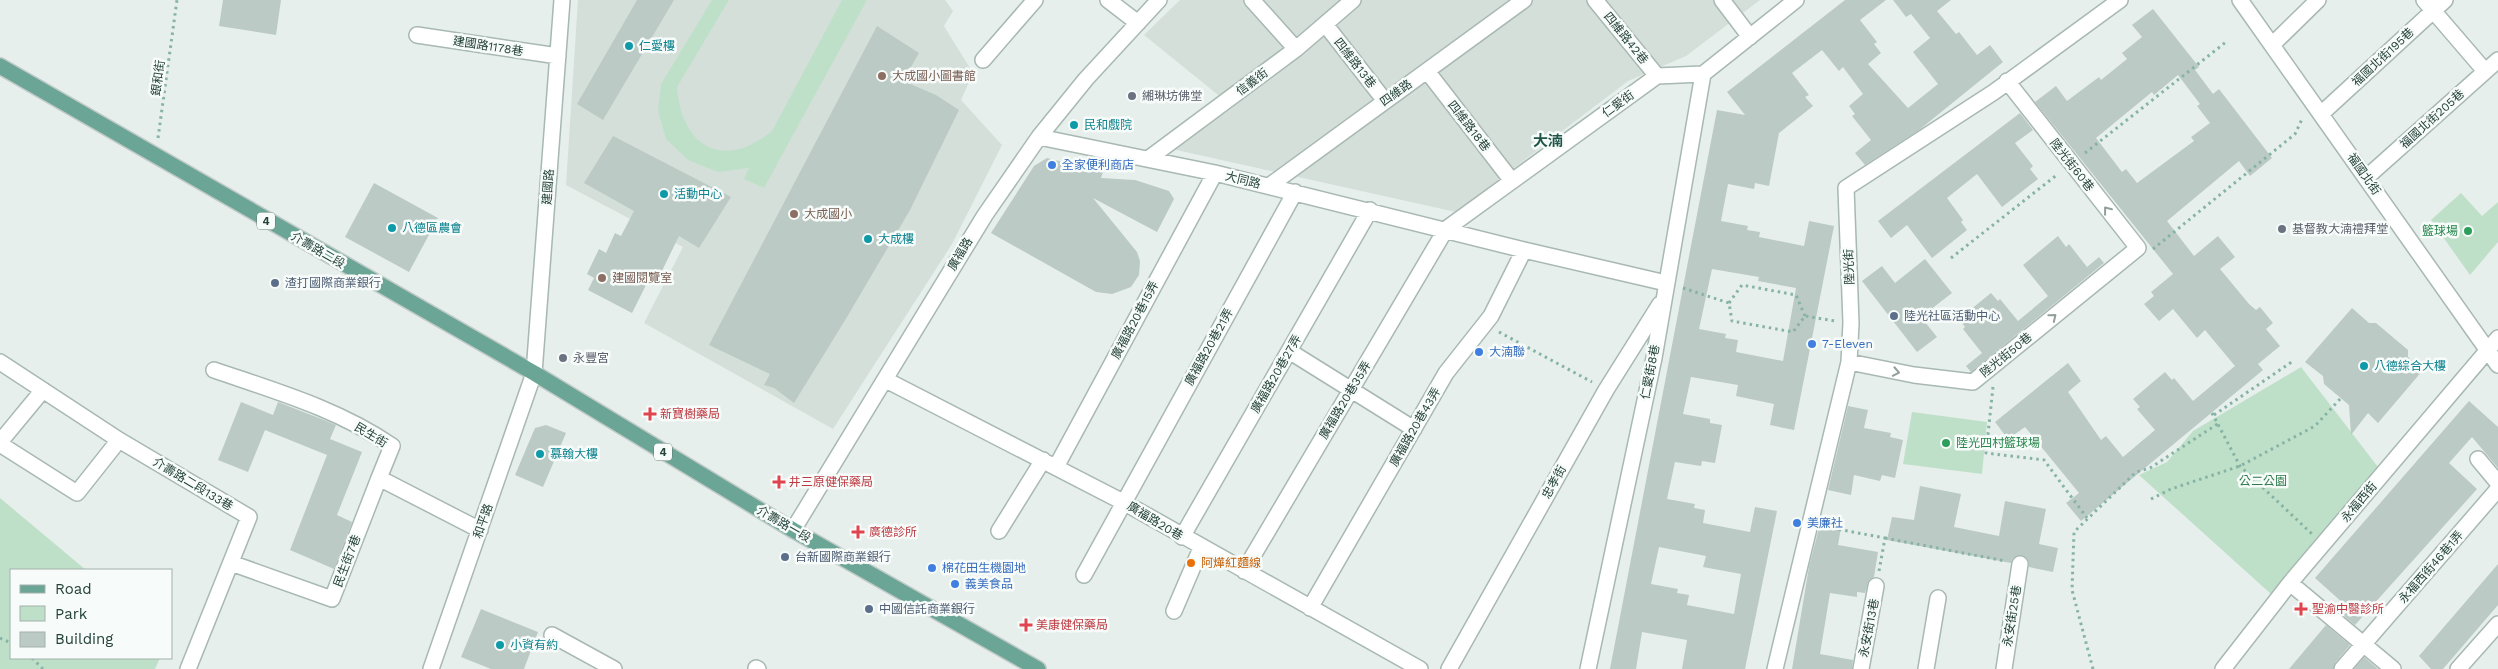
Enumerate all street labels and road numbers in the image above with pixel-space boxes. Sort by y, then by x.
street label: 四維路42巷 [1601,9,1651,67]
street label: 福國北街195巷 [2349,25,2417,89]
street label: 建國路1178巷 [452,34,524,58]
street label: 四維路13巷 [1331,35,1379,91]
street label: 銀和街 [149,59,167,97]
street label: 信義街 [1233,66,1271,98]
street label: 四維路 [1377,77,1415,109]
street label: 福國北街205巷 [2397,87,2467,151]
street label: 仁愛街 [1599,88,1637,120]
street label: 四維路18巷 [1445,98,1493,154]
street label: 陸光街60巷 [2047,136,2097,194]
street label: 福國北街 [2344,150,2384,198]
street label: 建國路 [540,169,556,205]
street label: 大同路 [1224,169,1262,191]
road number: 4 [257,212,275,230]
street label: 介壽路二段 [289,229,347,271]
street label: 廣福路 [945,235,975,273]
street label: 陸光街 [1841,249,1857,285]
street label: 廣福路20巷15弄 [1109,279,1161,361]
street label: 廣福路20巷21弄 [1182,306,1236,388]
street label: 陸光街50巷 [1977,330,2035,380]
street label: 廣福路20巷27弄 [1248,332,1304,416]
street label: 仁愛街8巷 [1638,343,1662,401]
street label: 廣福路20巷35弄 [1316,358,1374,442]
street label: 廣福路20巷43弄 [1387,385,1443,469]
street label: 民生街 [352,420,390,450]
road number: 4 [654,444,672,461]
street label: 介壽路二段133巷 [151,455,235,513]
street label: 忠孝街 [1539,463,1569,501]
street label: 永福西街 [2338,479,2380,525]
street label: 廣福路20巷 [1125,499,1185,543]
street label: 和平路 [471,502,495,540]
street label: 介壽路一段 [755,503,813,545]
street label: 永福西街46巷1弄 [2396,528,2466,606]
street label: 民生街7巷 [331,533,363,589]
street label: 永安街25巷 [2000,584,2024,648]
street label: 永安街13巷 [1856,597,1882,659]

